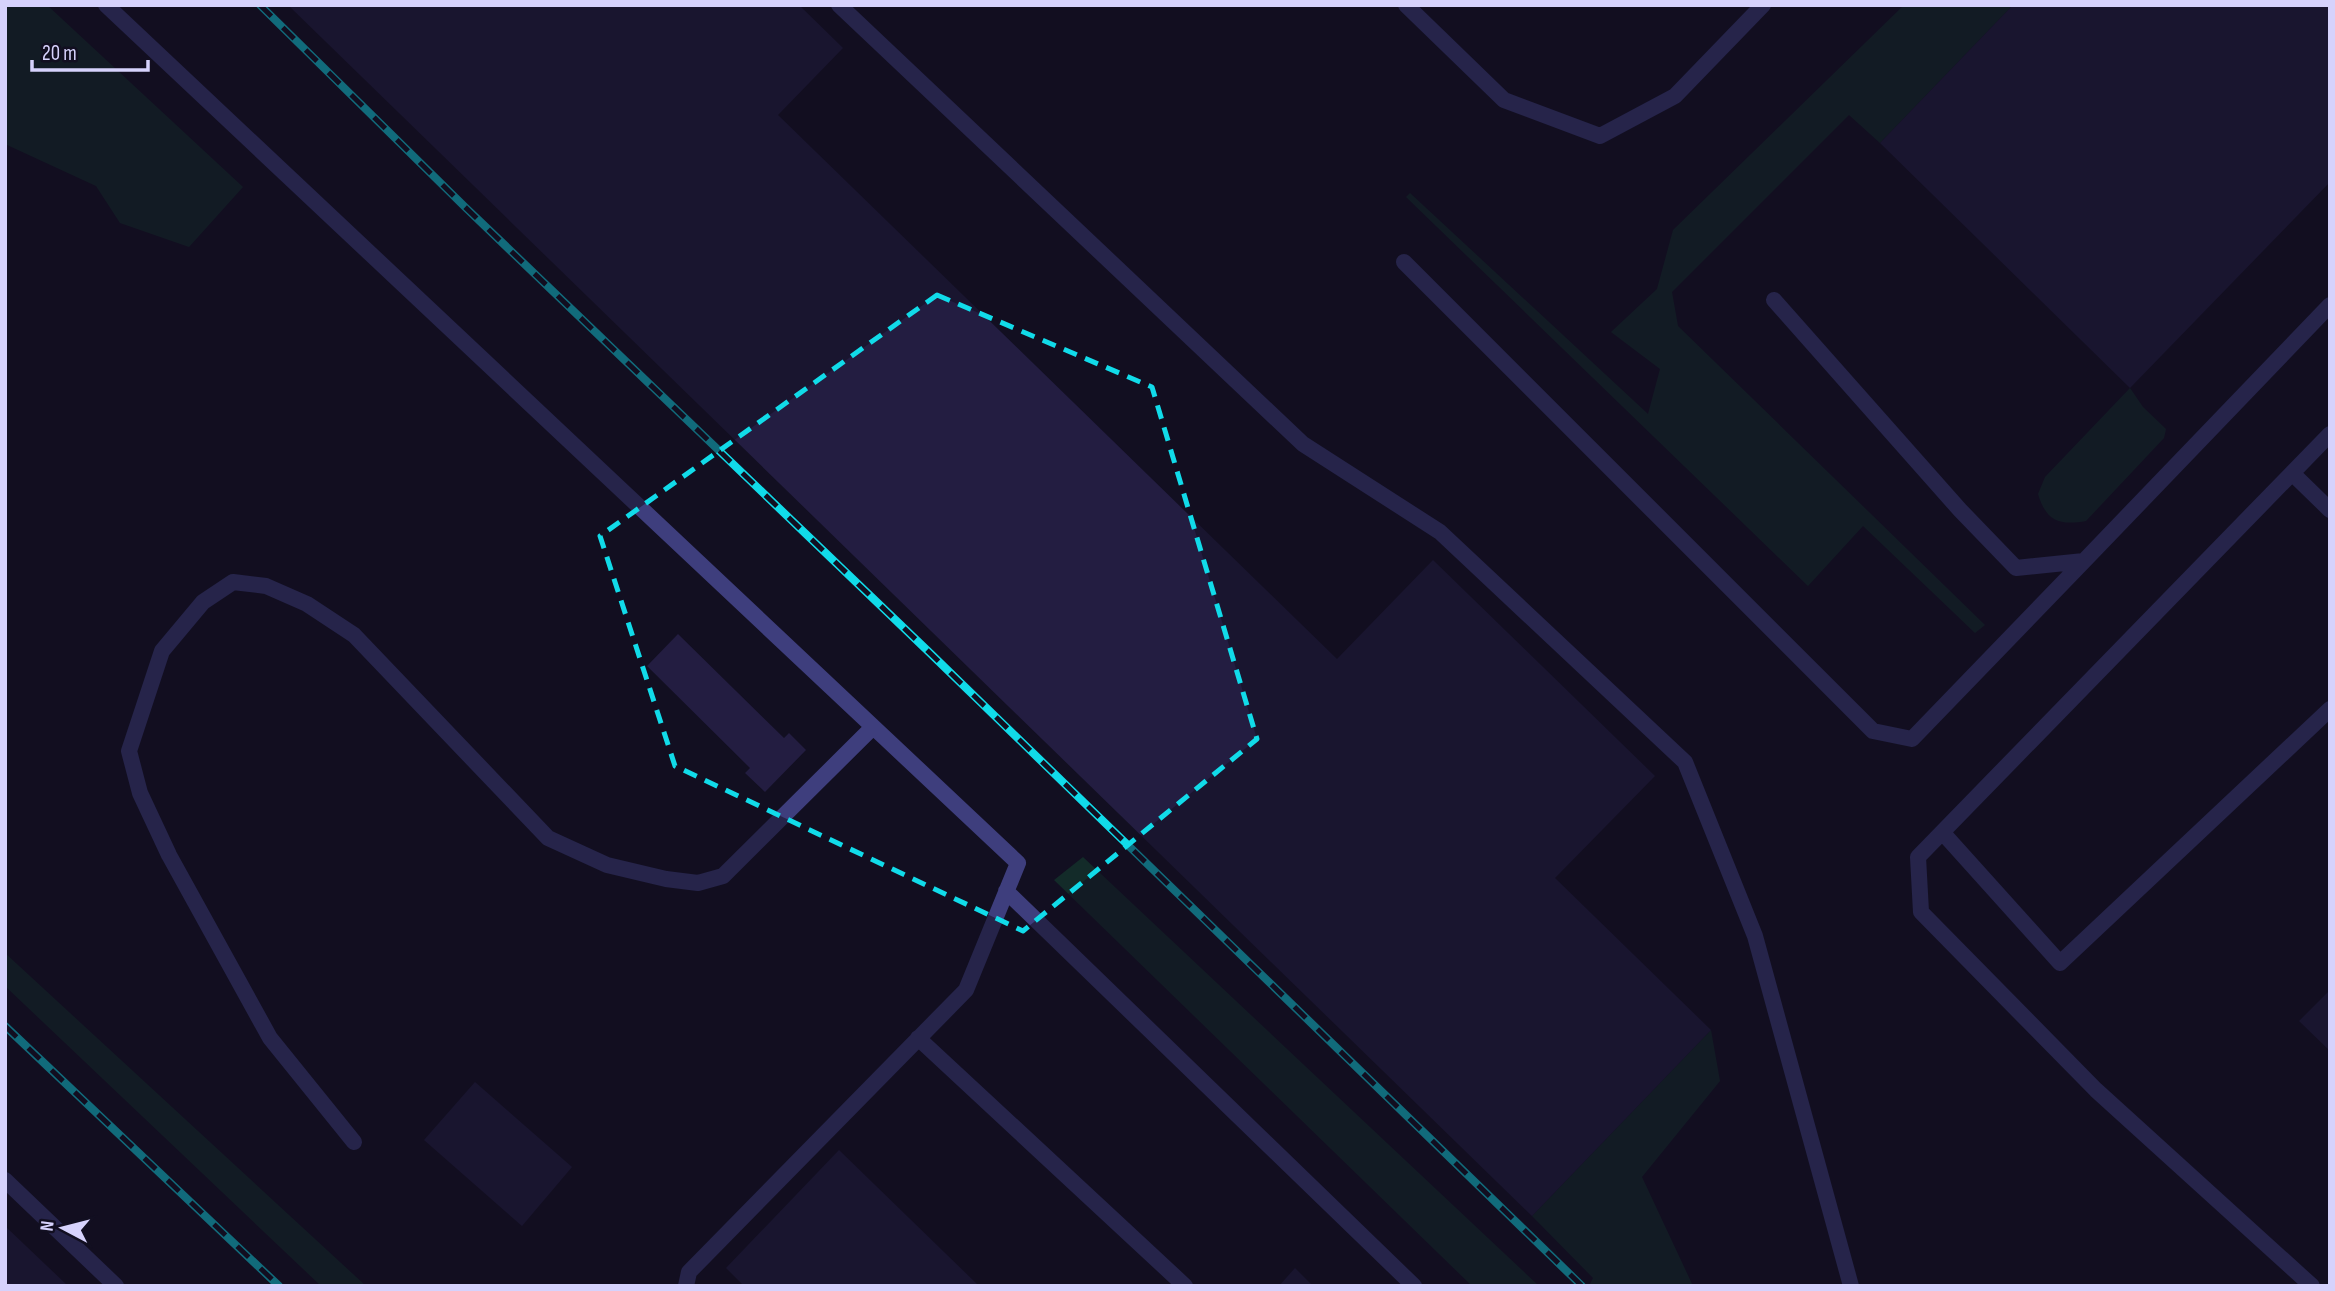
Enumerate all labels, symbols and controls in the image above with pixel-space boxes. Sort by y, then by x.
scale bar [32,28,147,72]
text: 20 m [42,41,77,66]
north arrow [28,1193,98,1263]
text: N [36,1220,60,1233]

